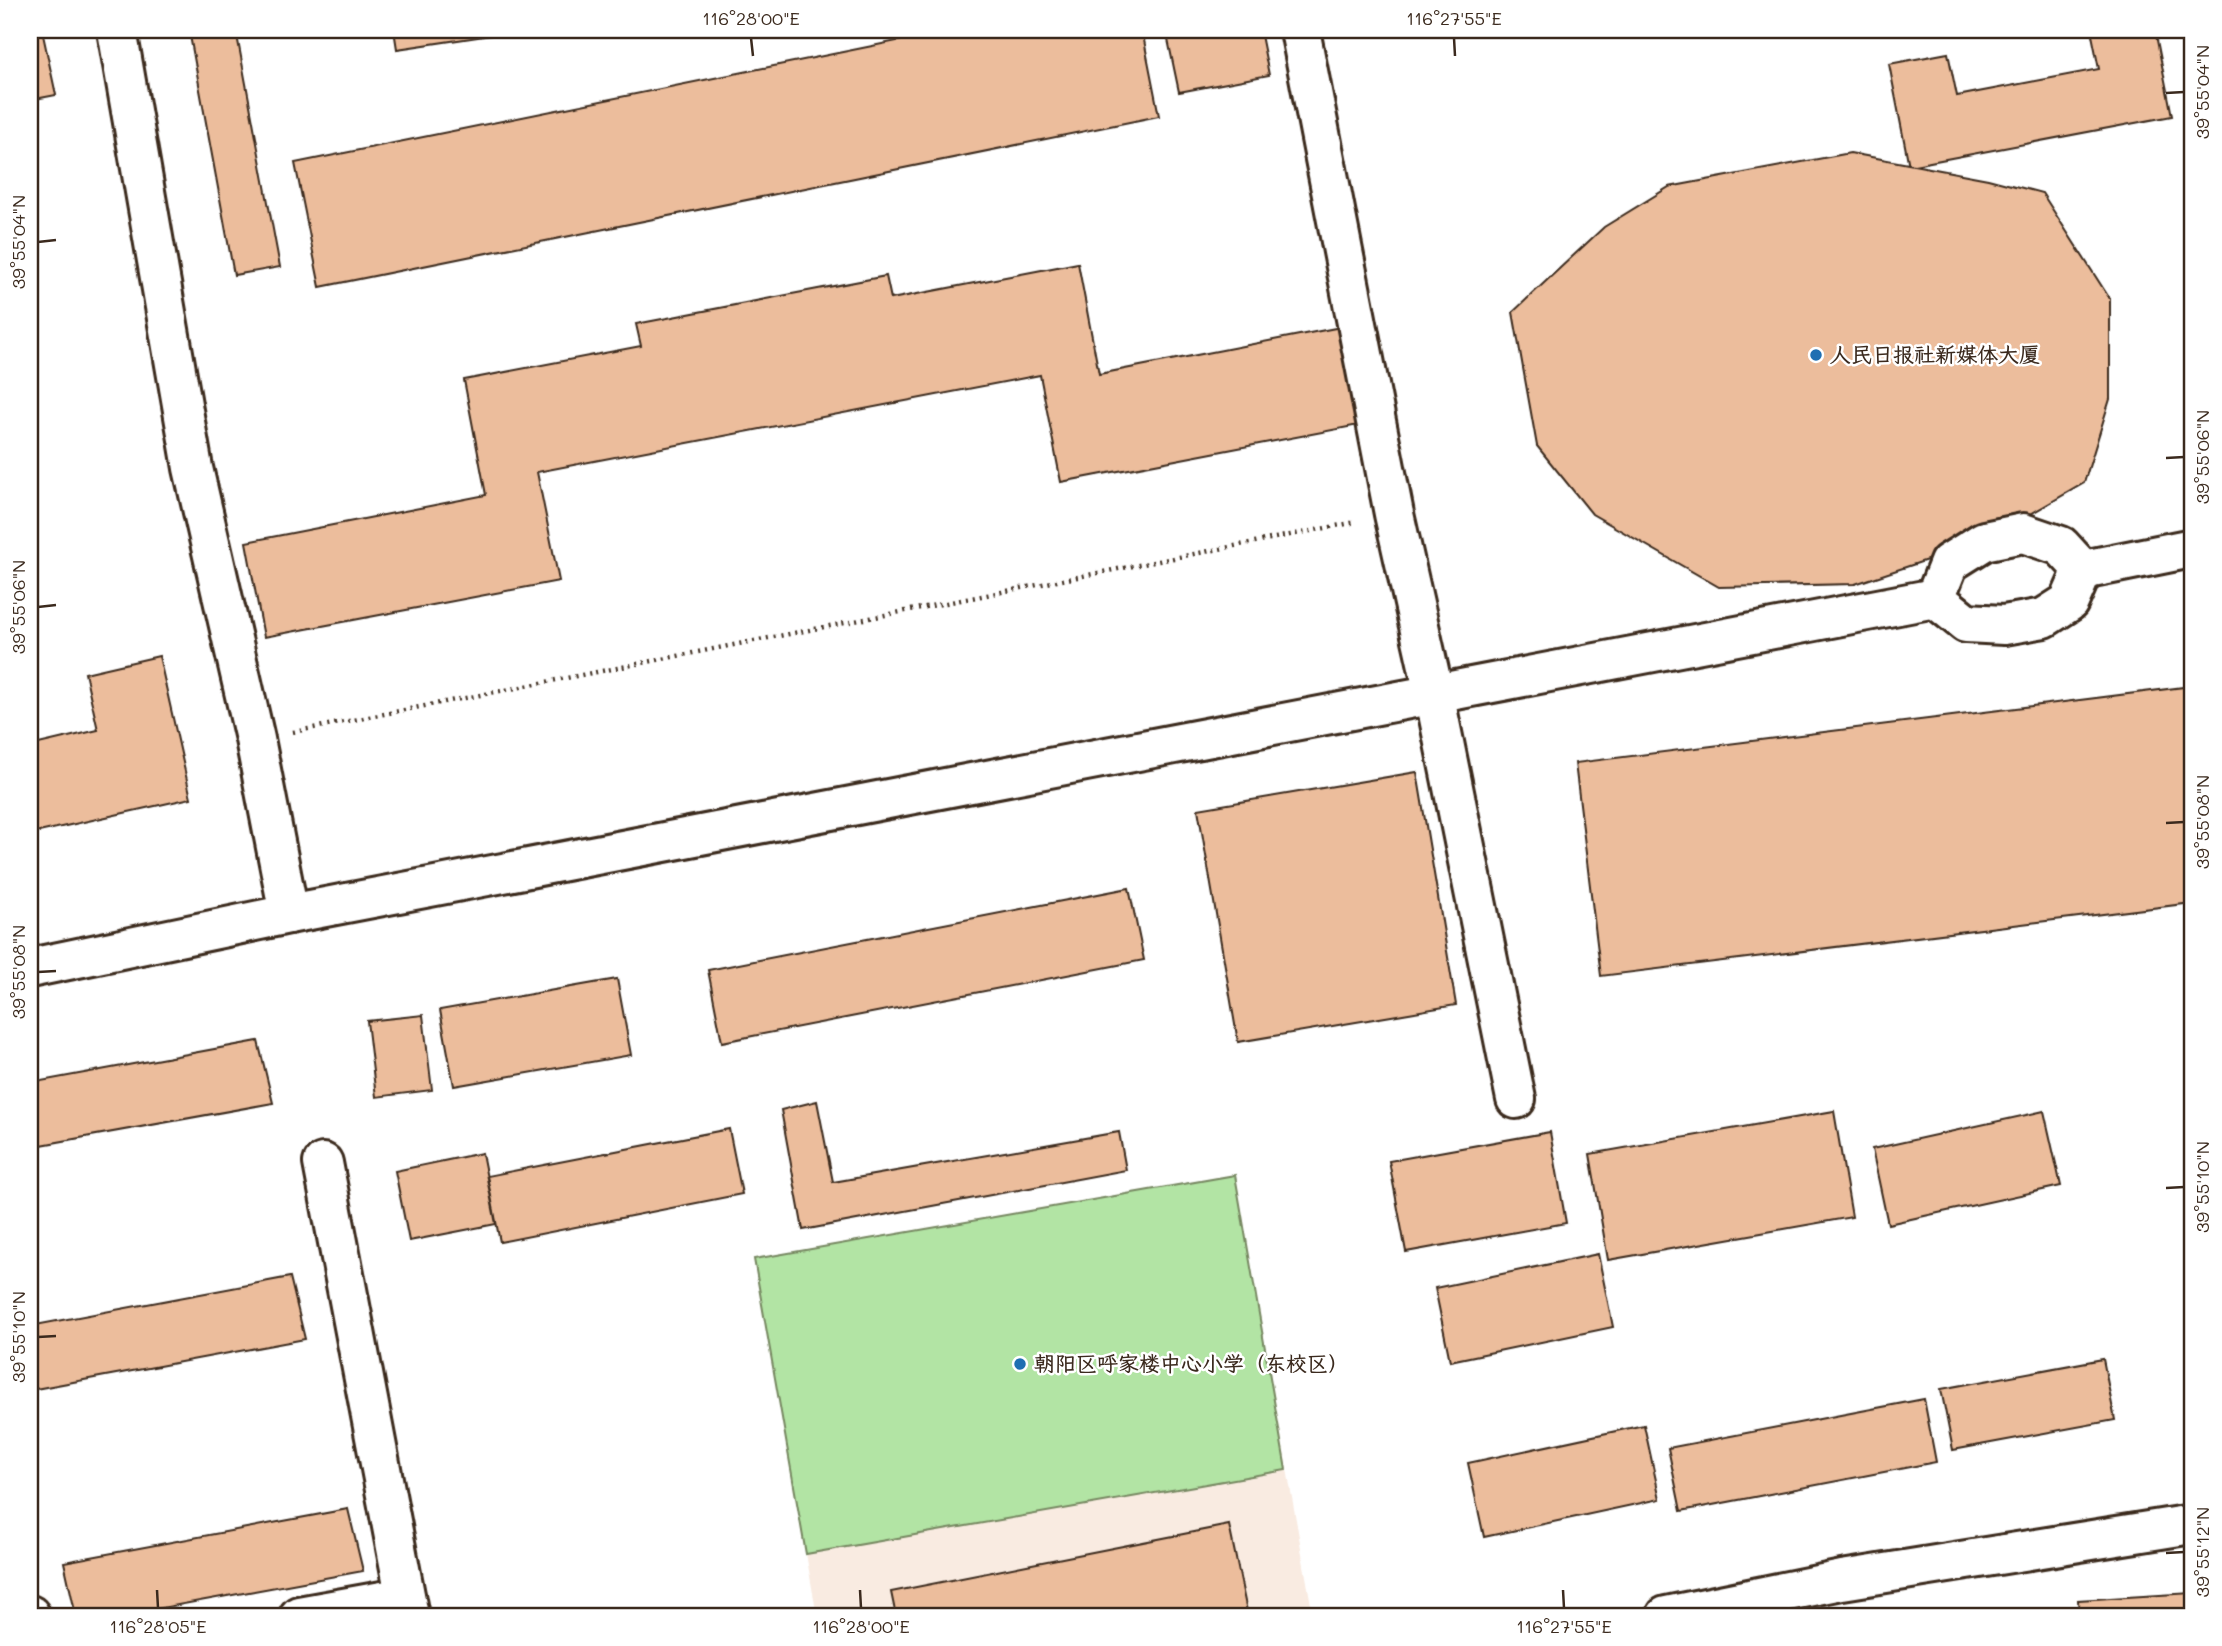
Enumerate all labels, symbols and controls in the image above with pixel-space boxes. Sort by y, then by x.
text: 116°28'00"E [702,6,800,30]
text: 116°27'55"E [1406,6,1502,30]
text: 39°55'04"N [2190,45,2214,139]
text: 39°55'04"N [6,195,30,289]
place label: 人民日报社新媒体大厦 [1830,340,2040,367]
marker: 人民日报社新媒体大厦 [1808,347,1824,363]
text: 39°55'06"N [2190,410,2214,504]
text: 39°55'06"N [6,560,30,654]
text: 39°55'08"N [2190,775,2214,869]
text: 39°55'08"N [6,925,30,1019]
text: 39°55'10"N [2190,1141,2214,1233]
text: 39°55'10"N [6,1291,30,1383]
place label: 朝阳区呼家楼中心小学（东校区） [1034,1349,1349,1376]
marker: 朝阳区呼家楼中心小学（东校区） [1012,1356,1028,1372]
text: 39°55'12"N [2190,1507,2214,1597]
text: 116°28'05"E [109,1614,207,1638]
text: 116°28'00"E [812,1614,910,1638]
text: 116°27'55"E [1516,1614,1612,1638]

